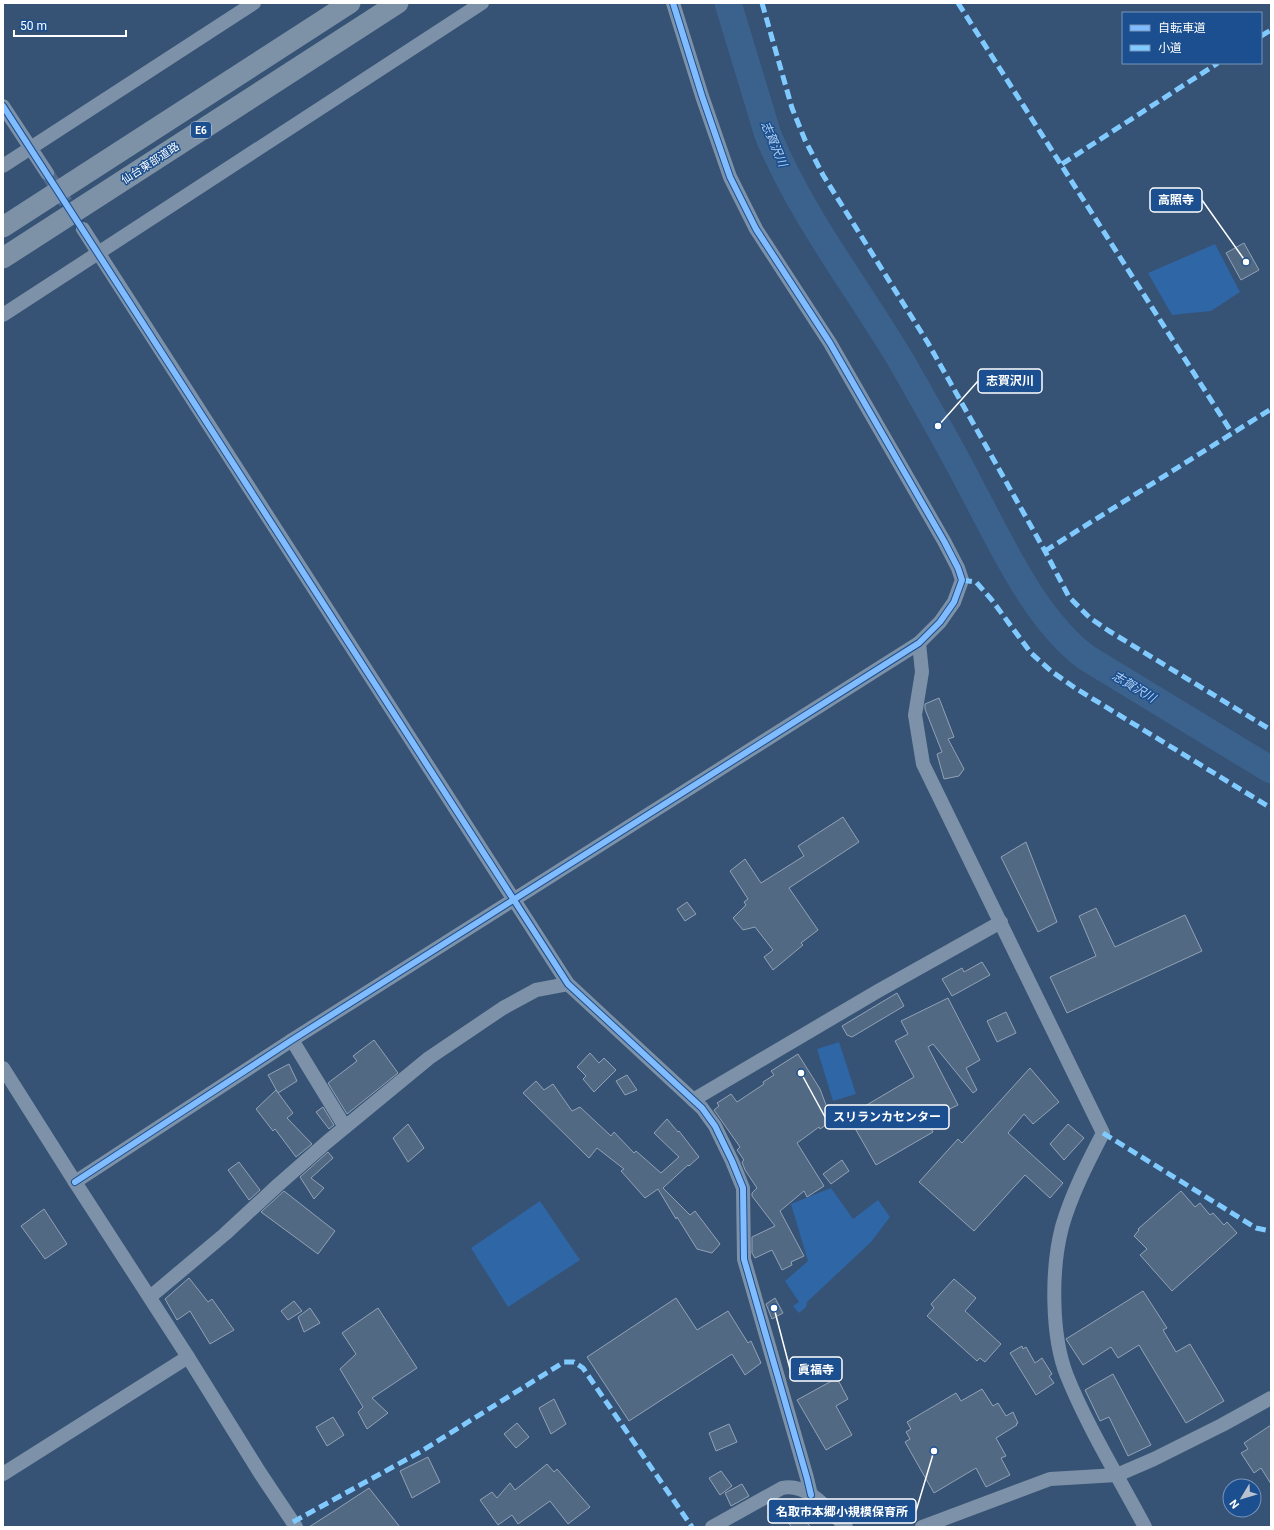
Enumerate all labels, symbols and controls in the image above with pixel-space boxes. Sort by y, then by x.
scale bar [14,12,126,38]
legend [1122,12,1262,64]
text: 50 m [20,19,47,33]
text: 自転車道 [1158,21,1206,35]
text: 小道 [1158,41,1182,55]
water label: 志賀沢川 [758,119,791,171]
road number: E6 [191,122,211,138]
street label: 仙台東部道路 [119,140,181,187]
callout: 高照寺 [1150,188,1202,212]
text: 高照寺 [1158,193,1194,207]
callout: 志賀沢川 [978,369,1042,393]
text: 志賀沢川 [986,374,1034,388]
water label: 志賀沢川 [1110,669,1160,706]
callout: スリランカセンター [825,1105,949,1129]
text: スリランカセンター [833,1110,941,1124]
callout: 眞福寺 [790,1357,842,1381]
text: 眞福寺 [798,1363,834,1377]
north arrow [1222,1478,1262,1518]
text: N [1227,1497,1242,1511]
callout: 名取市本郷小規模保育所 [768,1499,916,1523]
text: 名取市本郷小規模保育所 [776,1505,908,1519]

